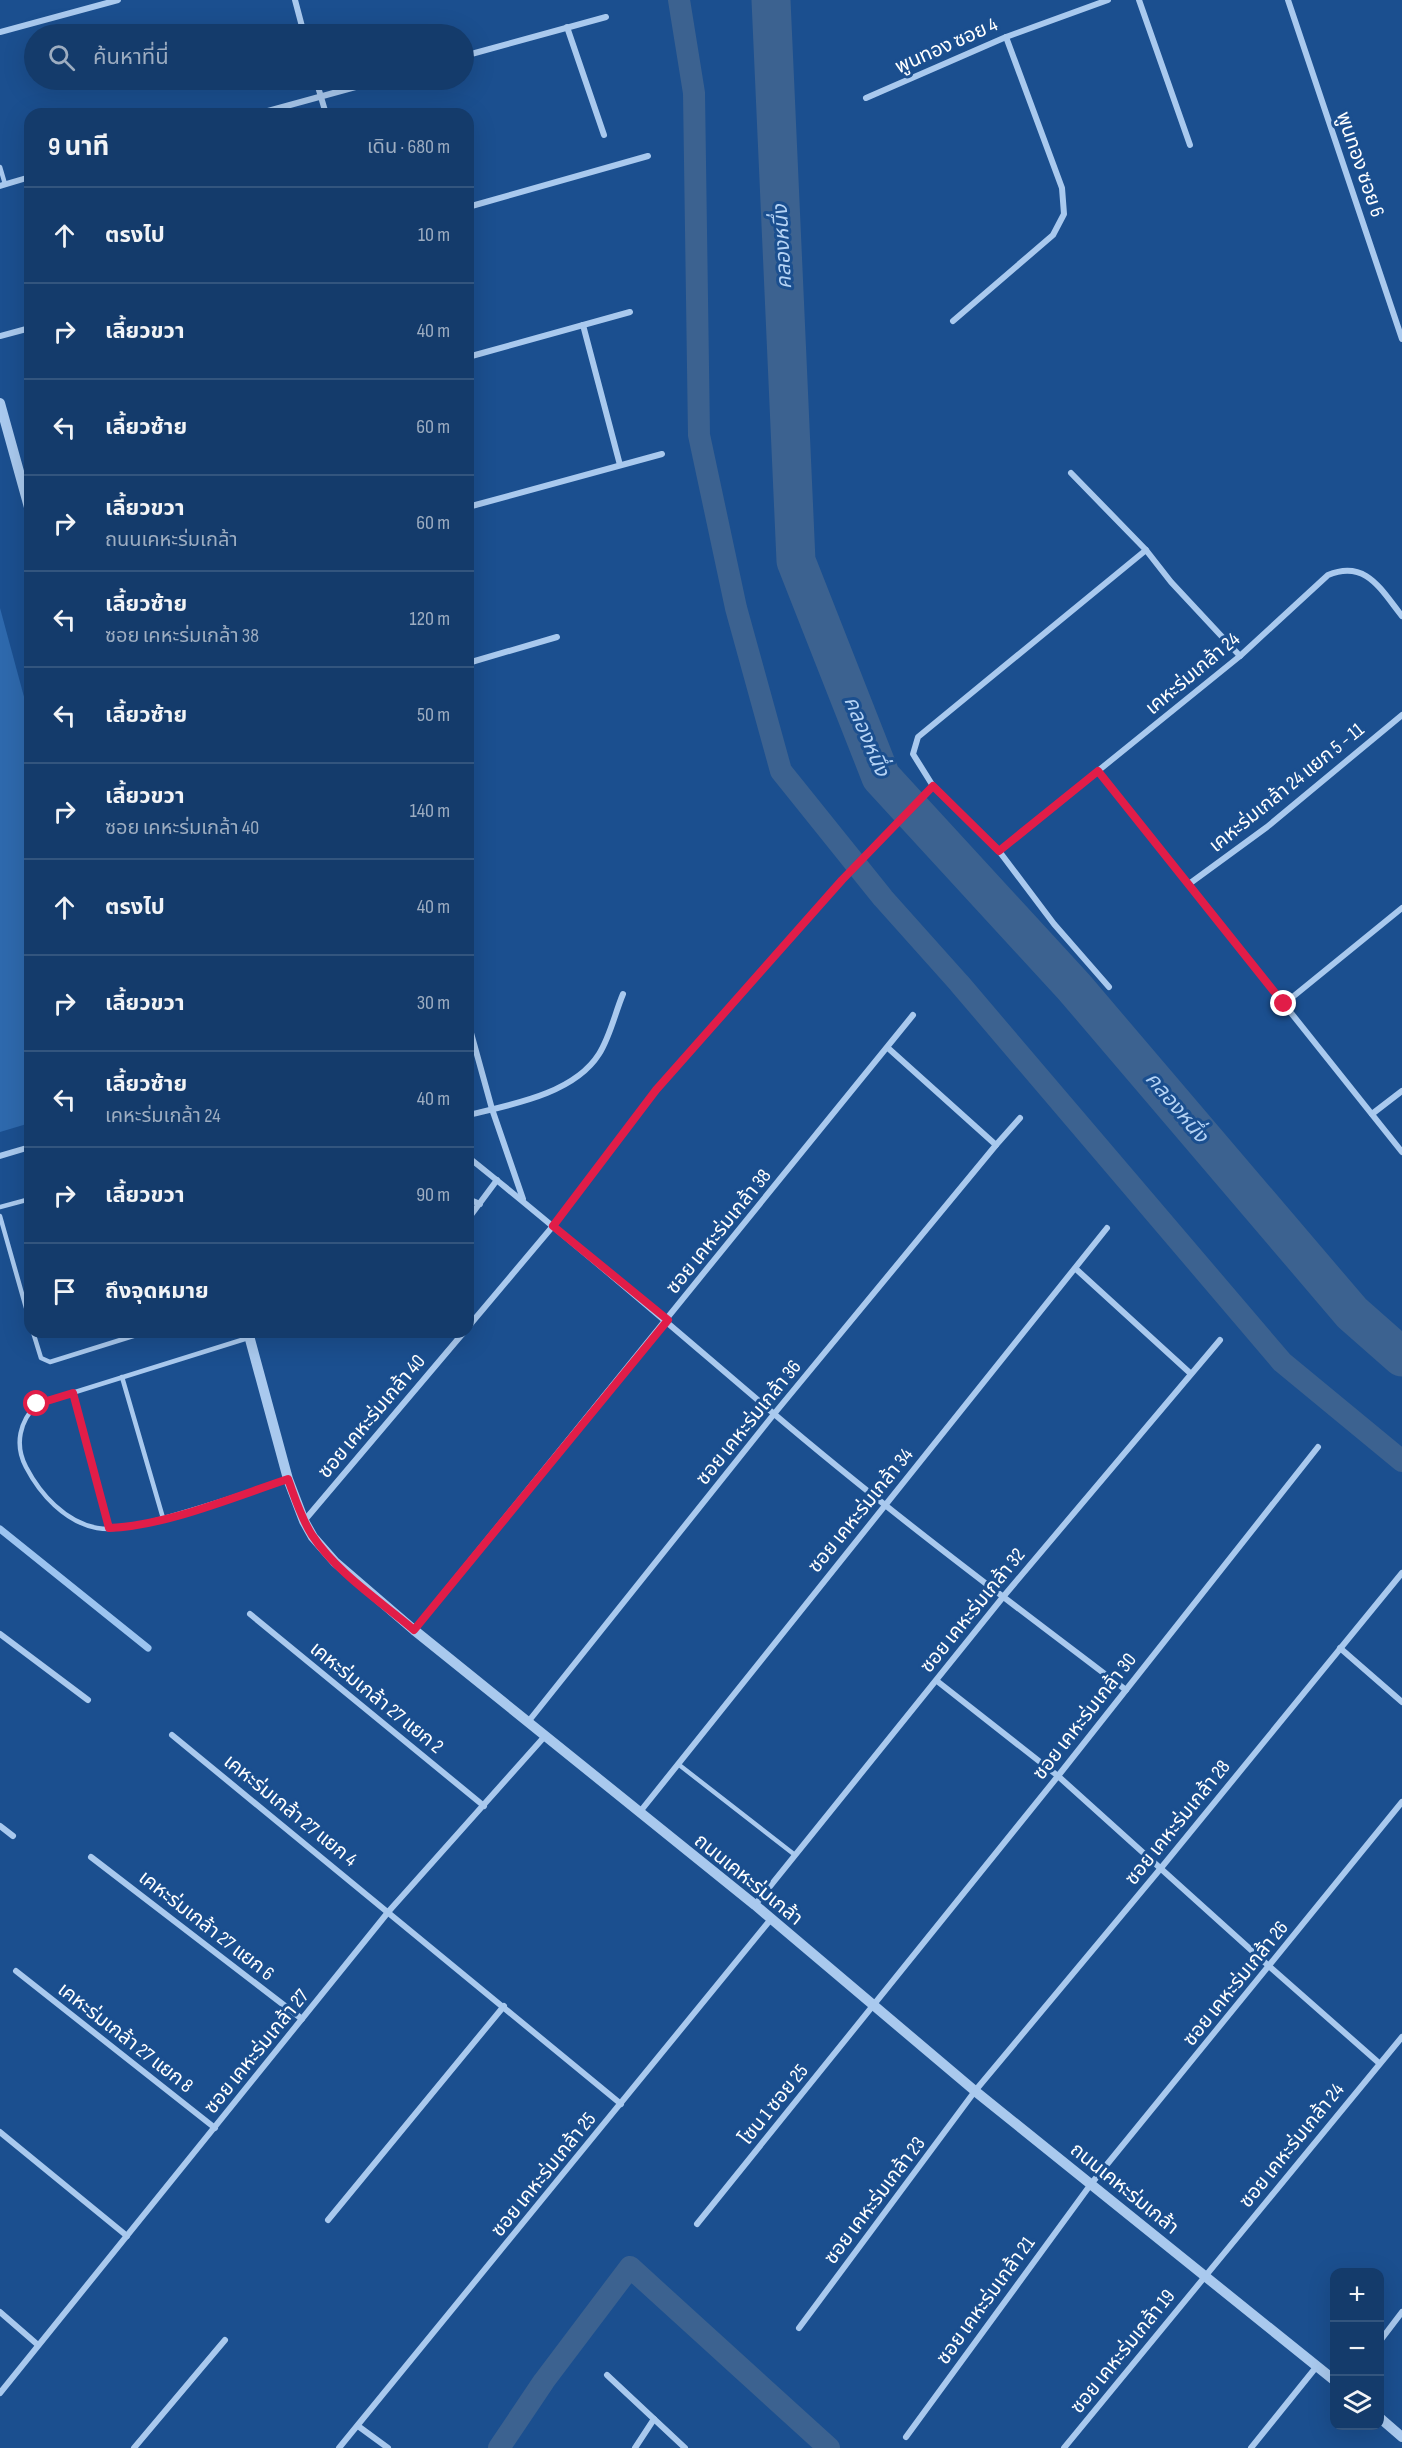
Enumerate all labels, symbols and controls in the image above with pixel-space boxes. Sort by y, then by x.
street label: พูนทอง ซอย 4 [891,13,1001,79]
search box [24,24,474,90]
icon: search [45,41,78,74]
text: ค้นหาที่นี่ [93,44,169,71]
street label: พูนทอง ซอย 6 [1331,108,1389,220]
text: 9 นาที [48,132,109,163]
text: เดิน · 680 m [367,135,450,159]
water label: คลองหนึ่ง [765,202,797,290]
icon: ahead [48,219,81,252]
text: ตรงไป [105,222,165,249]
text: 10 m [418,223,450,247]
icon: right [48,315,81,348]
text: เลี้ยวขวา [105,318,185,345]
text: 40 m [417,319,450,343]
icon: left [48,411,81,444]
text: เลี้ยวซ้าย [105,414,187,441]
text: 60 m [416,415,450,439]
text: เลี้ยวขวา [105,495,185,522]
icon: right [48,507,81,540]
text: 60 m [416,511,450,535]
text: ถนนเคหะร่มเกล้า [105,528,238,552]
text: เลี้ยวซ้าย [105,591,187,618]
icon: left [48,603,81,636]
text: 120 m [410,607,450,631]
text: ซอย เคหะร่มเกล้า 38 [105,624,259,648]
street label: เคหะร่มเกล้า 24 [1141,627,1245,720]
water label: คลองหนึ่ง [838,691,898,782]
icon: left [48,699,81,732]
text: เลี้ยวซ้าย [105,702,187,729]
text: 50 m [417,703,450,727]
street label: เคหะร่มเกล้า 24 แยก 5 - 11 [1204,718,1369,858]
text: เลี้ยวขวา [105,783,185,810]
icon: right [48,795,81,828]
text: 140 m [410,799,450,823]
text: ซอย เคหะร่มเกล้า 40 [105,816,259,840]
icon: ahead [48,891,81,924]
text: ตรงไป [105,894,165,921]
text: 40 m [417,895,450,919]
icon: right [48,987,81,1020]
text: เลี้ยวขวา [105,990,185,1017]
route end [1270,990,1296,1016]
text: 30 m [417,991,450,1015]
water label: คลองหนึ่ง [1140,1065,1217,1149]
text: เลี้ยวซ้าย [105,1071,187,1098]
icon: left [48,1083,81,1116]
text: 40 m [417,1087,450,1111]
text: เคหะร่มเกล้า 24 [105,1104,221,1128]
street label: ซอย เคหะร่มเกล้า 38 [661,1164,777,1299]
icon: right [48,1179,81,1212]
text: เลี้ยวขวา [105,1182,185,1209]
text: 90 m [416,1183,450,1207]
icon: arrive [48,1275,81,1308]
text: ถึงจุดหมาย [105,1278,209,1305]
street label: ซอย เคหะร่มเกล้า 40 [313,1350,430,1483]
street label: ซอย เคหะร่มเกล้า 36 [691,1355,807,1490]
route start [23,1390,49,1416]
street label: ซอย เคหะร่มเกล้า 34 [803,1443,918,1578]
street label: ซอย เคหะร่มเกล้า 32 [915,1543,1030,1678]
street label: เคหะร่มเกล้า 27 แยก 2 [305,1637,448,1759]
street label: ซอย เคหะร่มเกล้า 30 [1028,1649,1142,1785]
street label: เคหะร่มเกล้า 27 แยก 4 [219,1750,362,1872]
street label: ซอย เคหะร่มเกล้า 28 [1120,1755,1236,1890]
street label: ถนนเคหะร่มเกล้า [689,1829,807,1931]
street label: เคหะร่มเกล้า 27 แยก 6 [134,1865,279,1986]
street label: ซอย เคหะร่มเกล้า 26 [1178,1916,1294,2051]
street label: เคหะร่มเกล้า 27 แยก 8 [53,1977,198,2098]
street label: ซอย เคหะร่มเกล้า 27 [199,1985,314,2119]
street label: โซน 1 ซอย 25 [734,2060,813,2150]
street label: ซอย เคหะร่มเกล้า 24 [1234,2079,1349,2213]
street label: ซอย เคหะร่มเกล้า 25 [486,2108,601,2242]
street label: ซอย เคหะร่มเกล้า 23 [819,2132,931,2269]
street label: ถนนเคหะร่มเกล้า [1065,2138,1183,2240]
street label: ซอย เคหะร่มเกล้า 21 [931,2232,1040,2369]
map controls [1330,2268,1384,2430]
button: + [1330,2268,1384,2322]
street label: ซอย เคหะร่มเกล้า 19 [1065,2285,1180,2419]
button: − [1330,2322,1384,2376]
button: layers [1330,2376,1384,2430]

